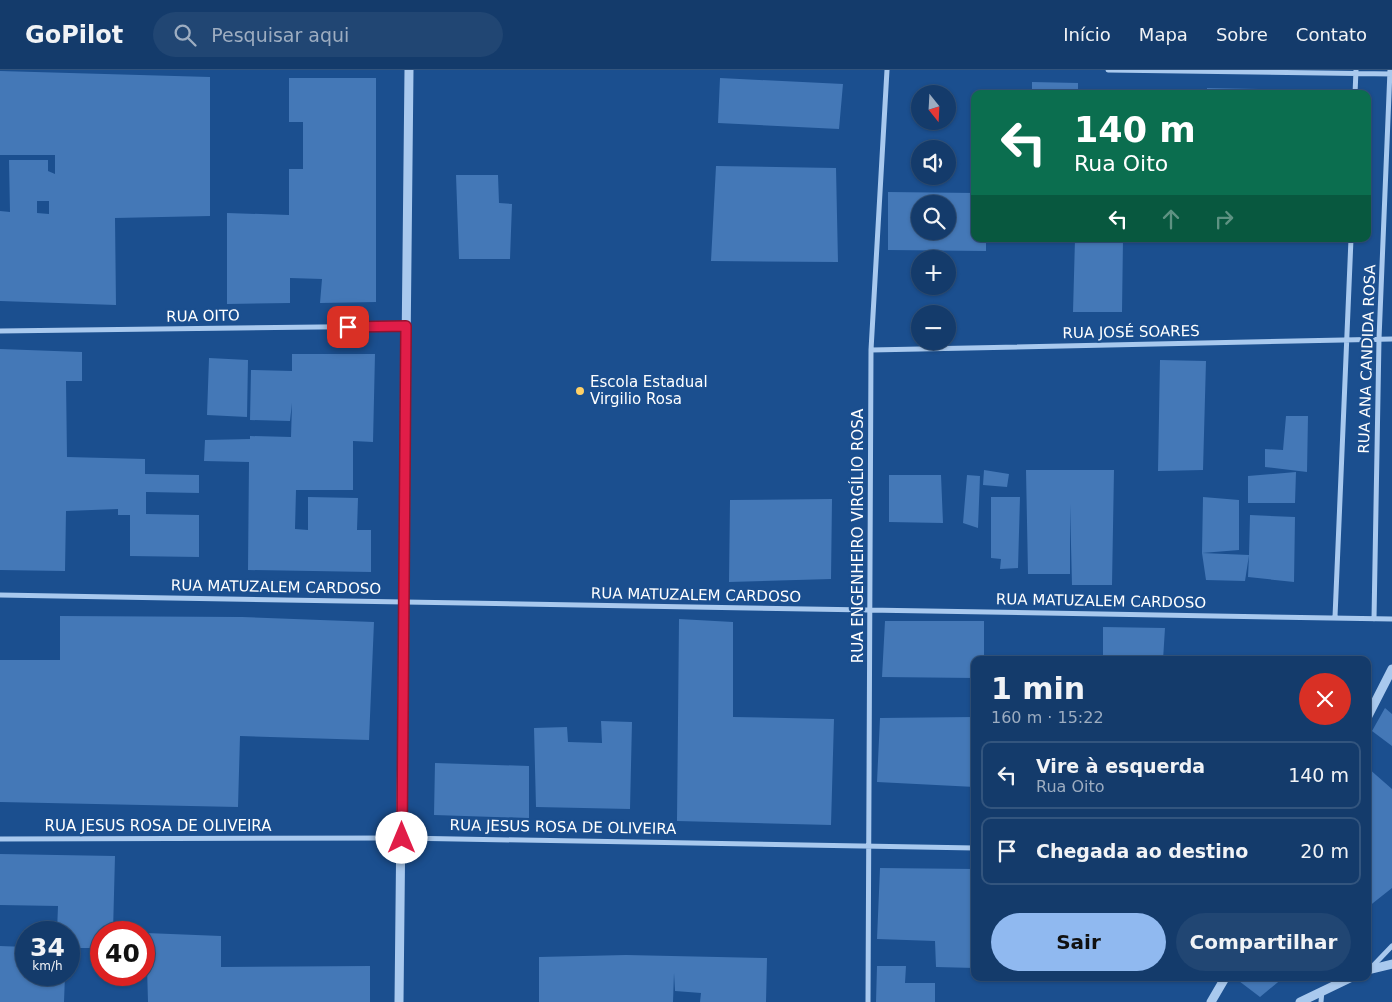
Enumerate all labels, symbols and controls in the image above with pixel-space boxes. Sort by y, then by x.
search box [153,12,503,57]
text: GoPilot [25,21,123,49]
icon: search [171,21,199,49]
text: Pesquisar aqui [211,24,349,46]
text: Início [1063,24,1111,45]
text: Mapa [1139,24,1188,45]
text: Sobre [1216,24,1268,45]
text: Contato [1296,24,1367,45]
north arrow [911,85,956,130]
map controls [911,85,956,350]
icon: left [991,110,1056,175]
text: 140 m [1074,110,1196,150]
button: sound [911,140,956,185]
text: Rua Oito [1074,151,1168,176]
button: search [911,195,956,240]
icon: left [1104,205,1132,233]
icon: ahead [1157,205,1185,233]
icon: right [1210,205,1238,233]
button: + [911,250,956,295]
street label: RUA ANA CANDIDA ROSA [1355,263,1379,454]
button: − [911,305,956,350]
street label: RUA OITO [166,306,240,326]
pin [327,306,369,348]
icon: arrive [334,313,362,341]
street label: RUA JOSÉ SOARES [1062,321,1200,342]
place label: Escola Estadual Virgilio Rosa [590,373,708,408]
marker: Escola Estadual Virgilio Rosa [574,385,586,397]
street label: RUA ENGENHEIRO VIRGÍLIO ROSA [848,408,867,663]
street label: RUA MATUZALEM CARDOSO [171,576,381,598]
street label: RUA MATUZALEM CARDOSO [591,584,801,606]
street label: RUA MATUZALEM CARDOSO [996,590,1206,612]
text: 1 min [991,671,1085,706]
button: close [1299,673,1351,725]
text: 160 m · 15:22 [991,708,1104,727]
text: Vire à esquerda [1036,755,1205,777]
icon: left [993,761,1021,789]
text: 140 m [1288,764,1349,786]
text: Rua Oito [1036,777,1105,796]
position arrow [375,811,427,863]
street label: RUA JESUS ROSA DE OLIVEIRA [449,816,677,838]
street label: RUA JESUS ROSA DE OLIVEIRA [45,817,272,835]
icon: arrive [993,837,1021,865]
text: Chegada ao destino [1036,840,1248,862]
text: 20 m [1300,840,1349,862]
button: Sair [991,913,1166,971]
button: Compartilhar [1176,913,1351,971]
speed limit sign: 40 [90,921,155,986]
text: 34 [30,933,65,962]
text: km/h [32,959,63,973]

